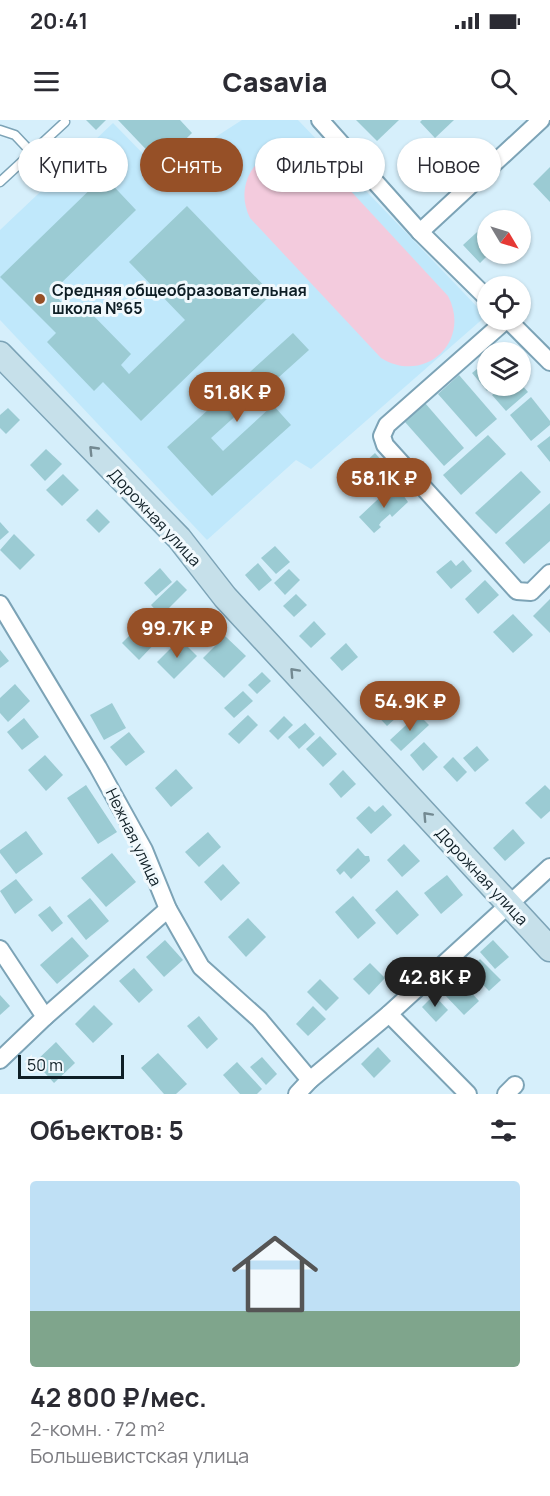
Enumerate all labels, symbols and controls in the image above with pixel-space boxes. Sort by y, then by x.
text: 20:41 [30,6,88,36]
text: Casavia [223,63,327,100]
icon: menu [30,65,63,98]
icon: search [487,65,520,98]
chip: Купить [18,138,128,192]
chip: Снять [140,138,243,192]
chip: Фильтры [255,138,385,192]
chip: Новое [397,138,501,192]
north arrow [477,210,531,264]
map controls [477,210,531,396]
button: locate [477,276,531,330]
place label: Средняя общеобразовательная школа №65 [52,279,307,319]
marker: Средняя общеобразовательная школа №65 [33,292,47,306]
button: layers [477,342,531,396]
pin: 51.8K ₽ [182,372,292,423]
text: 51.8K ₽ [203,378,271,405]
one-way arrow [90,447,101,458]
pin: 58.1K ₽ [329,458,439,509]
street label: Дорожная улица [104,463,206,571]
text: 58.1K ₽ [351,464,417,491]
pin: 99.7K ₽ [122,608,232,659]
text: 99.7K ₽ [141,614,213,641]
one-way arrow [291,668,302,679]
pin: 54.9K ₽ [355,681,465,732]
text: 54.9K ₽ [374,687,446,714]
street label: Нежная улица [101,784,167,890]
one-way arrow [423,812,434,823]
street label: Дорожная улица [431,822,533,930]
pin: 42.8K ₽ [380,957,490,1008]
text: 42.8K ₽ [399,963,471,990]
scale bar [18,1052,124,1080]
text: 50 m [27,1054,63,1076]
text: Объектов: 5 [30,1112,184,1148]
icon: filters [487,1114,520,1147]
icon: home [221,1220,329,1328]
text: 42 800 ₽/мес. [30,1379,207,1415]
text: 2-комн. · 72 m² [30,1415,165,1442]
text: Большевистская улица [30,1442,249,1469]

